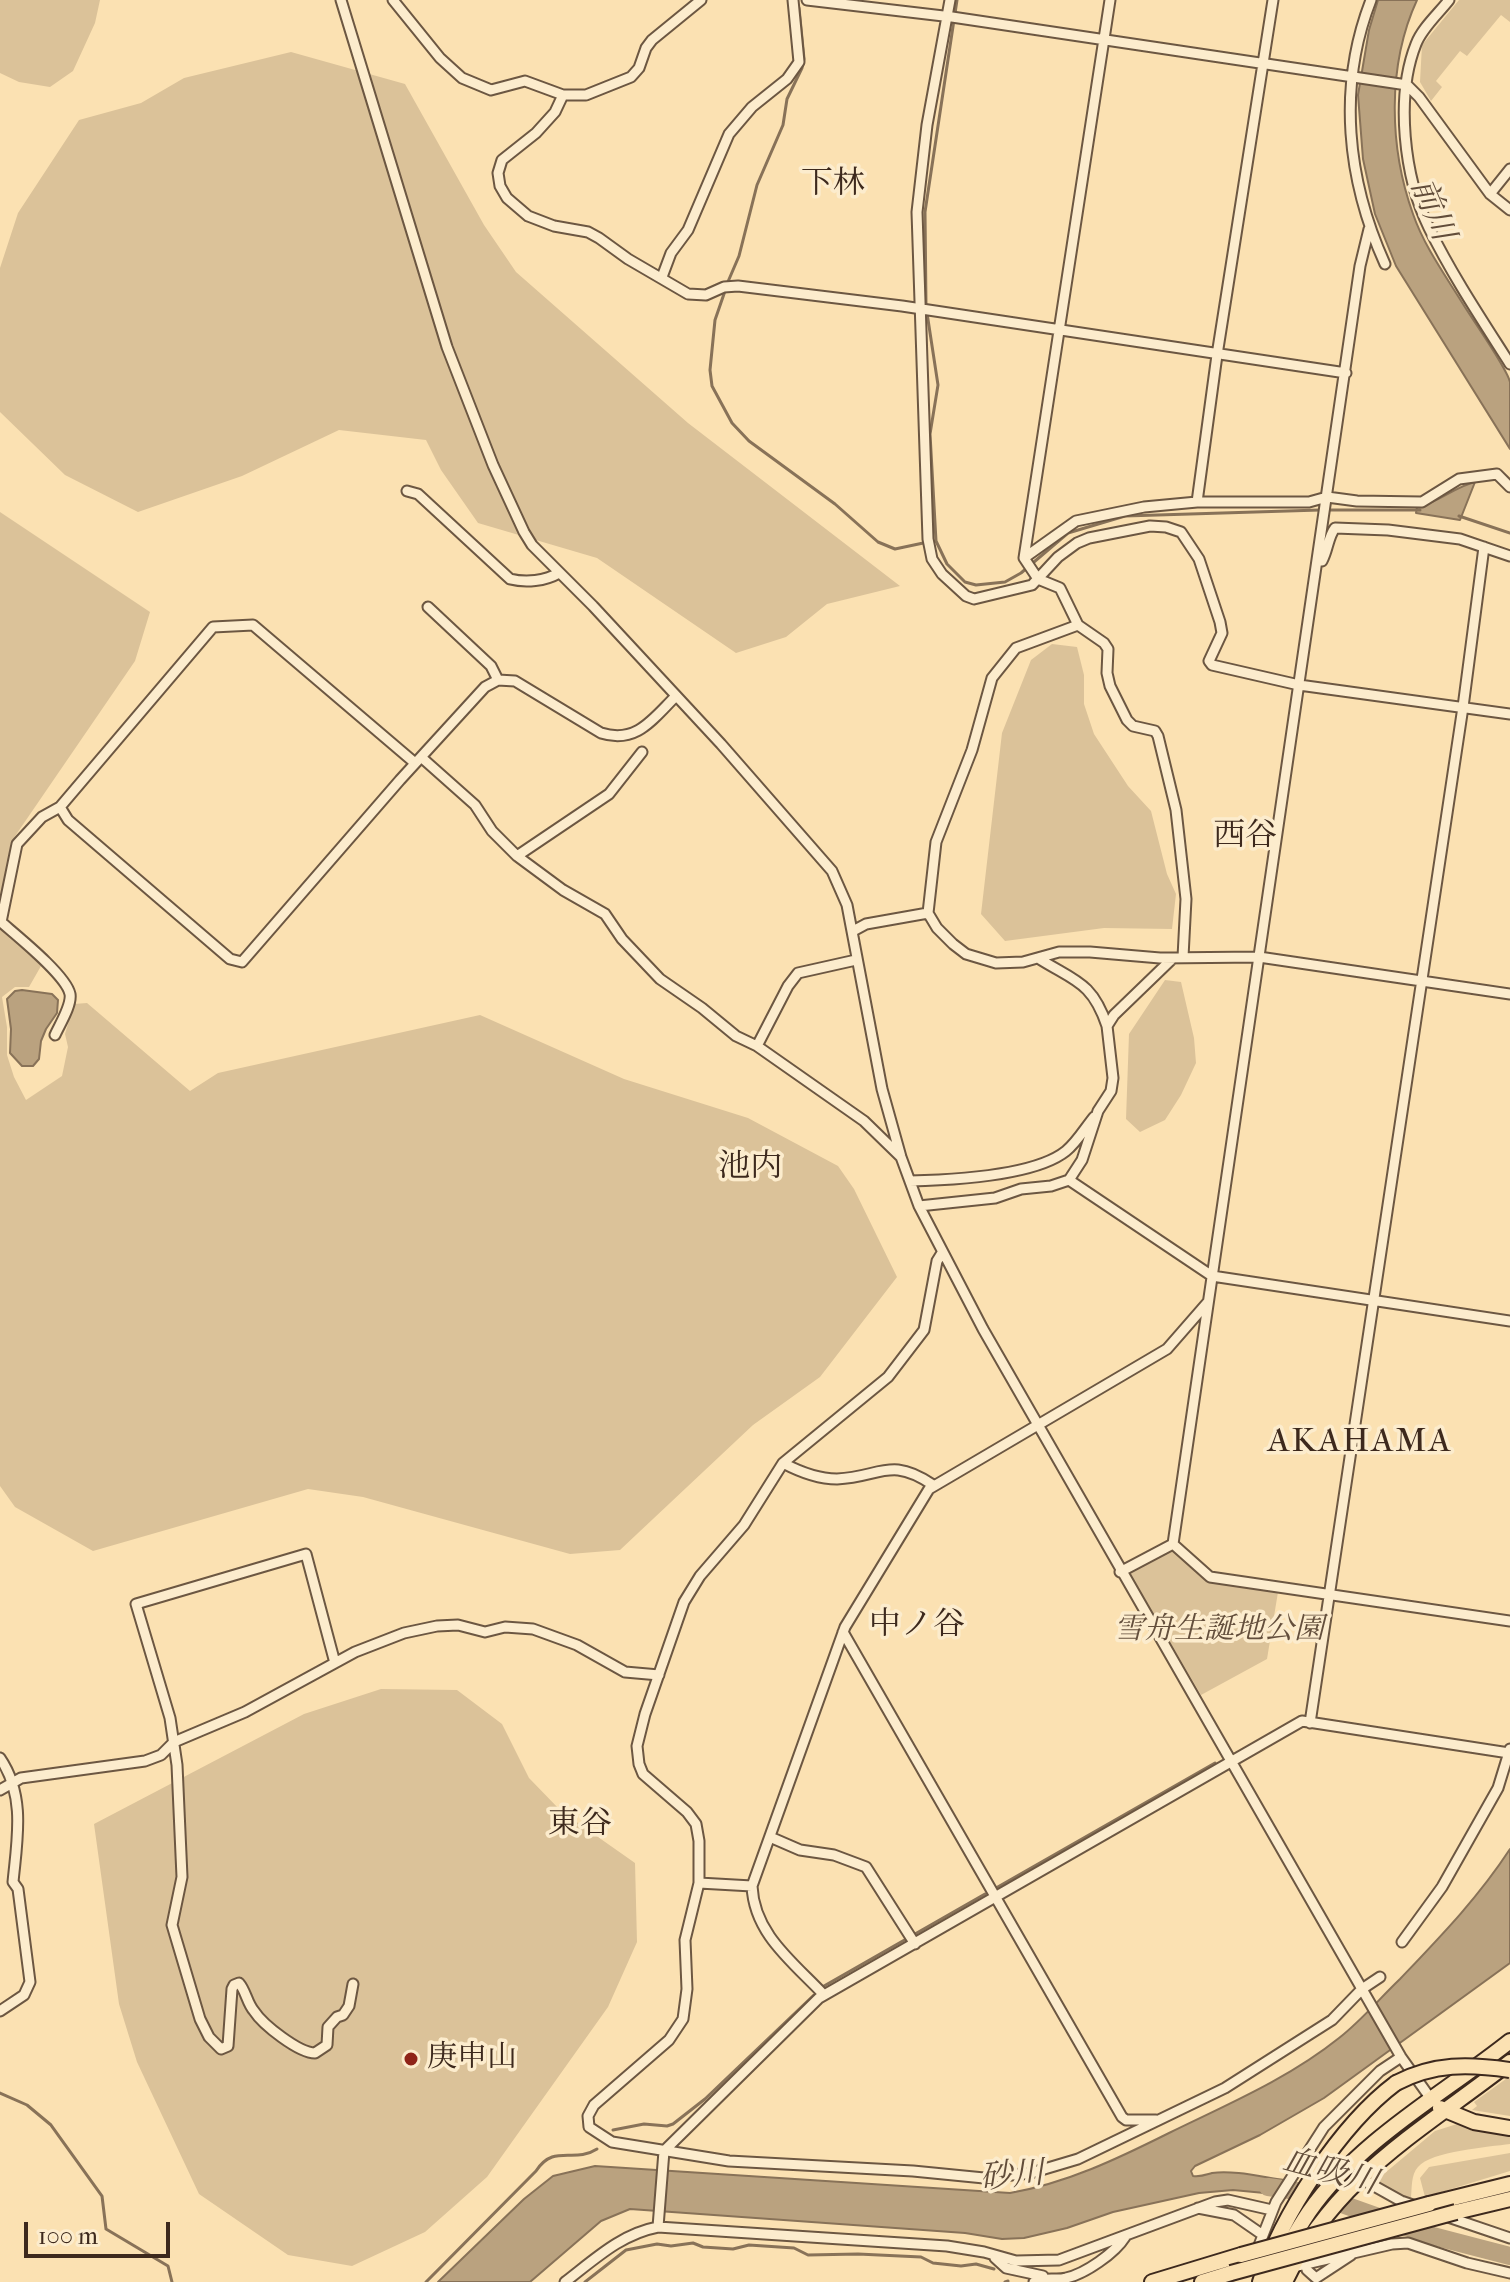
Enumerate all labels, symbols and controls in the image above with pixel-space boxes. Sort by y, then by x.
district label: 下林 [801,166,865,204]
water label: 前川 [1401,173,1461,247]
district label: 西谷 [1213,818,1277,856]
district label: 池内 [718,1149,782,1187]
district label: AKAHAMA [1268,1423,1452,1463]
district label: 中ノ谷 [869,1607,965,1645]
park label: 雪舟生誕地公園 [1114,1613,1324,1649]
district label: 東谷 [548,1806,612,1844]
place label: 庚申山 [427,2041,517,2077]
marker: 庚申山 [402,2050,420,2068]
water label: 血吸川 [1279,2142,1381,2204]
water label: 砂川 [978,2155,1046,2199]
scale bar [28,2206,174,2256]
text: 100 m [38,2222,98,2250]

